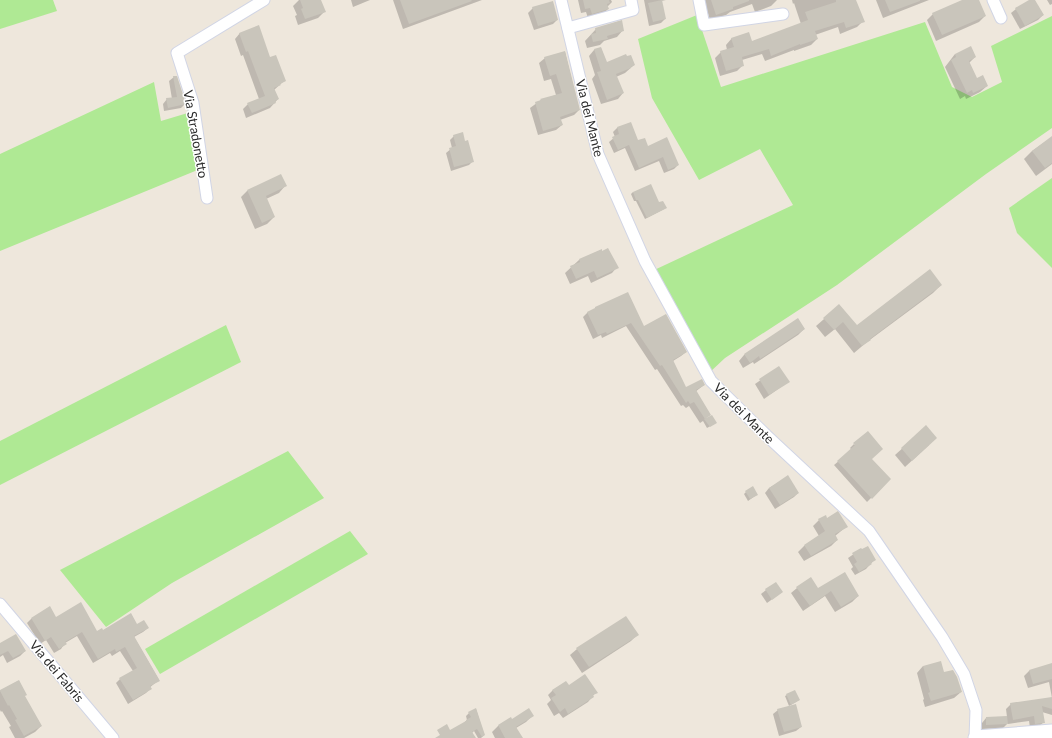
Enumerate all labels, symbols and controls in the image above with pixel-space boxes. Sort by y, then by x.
street label: Via dei Mante [573,78,607,159]
street label: Via Stradonetto [180,89,212,179]
street label: Via dei Mante [710,379,778,447]
street label: Via dei Fabris [26,637,88,706]

